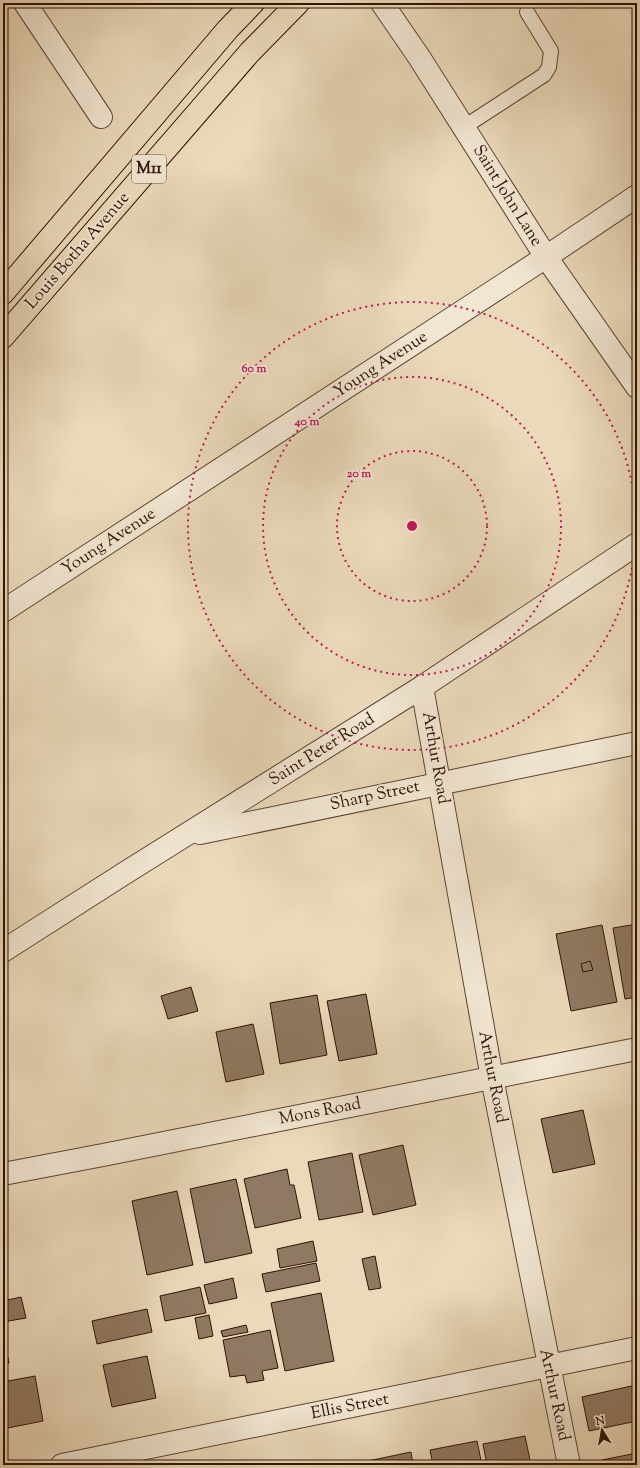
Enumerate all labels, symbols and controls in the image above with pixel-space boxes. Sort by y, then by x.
street label: Saint John Lane [466,141,548,252]
road number: M11 [132,155,166,183]
street label: Louis Botha Avenue [20,187,136,315]
street label: Young Avenue [329,325,433,405]
text: 60 m [242,360,266,378]
text: 40 m [294,413,319,431]
text: 20 m [347,465,371,483]
street label: Young Avenue [57,502,161,582]
centre of rings [405,519,419,533]
street label: Saint Peter Road [264,708,380,792]
street label: Arthur Road [415,710,455,806]
street label: Sharp Street [328,775,422,817]
street label: Arthur Road [471,1029,513,1126]
street label: Mons Road [277,1092,364,1132]
street label: Arthur Road [533,1347,576,1444]
street label: Ellis Street [309,1388,391,1426]
north arrow [582,1410,622,1450]
text: N [593,1412,606,1430]

